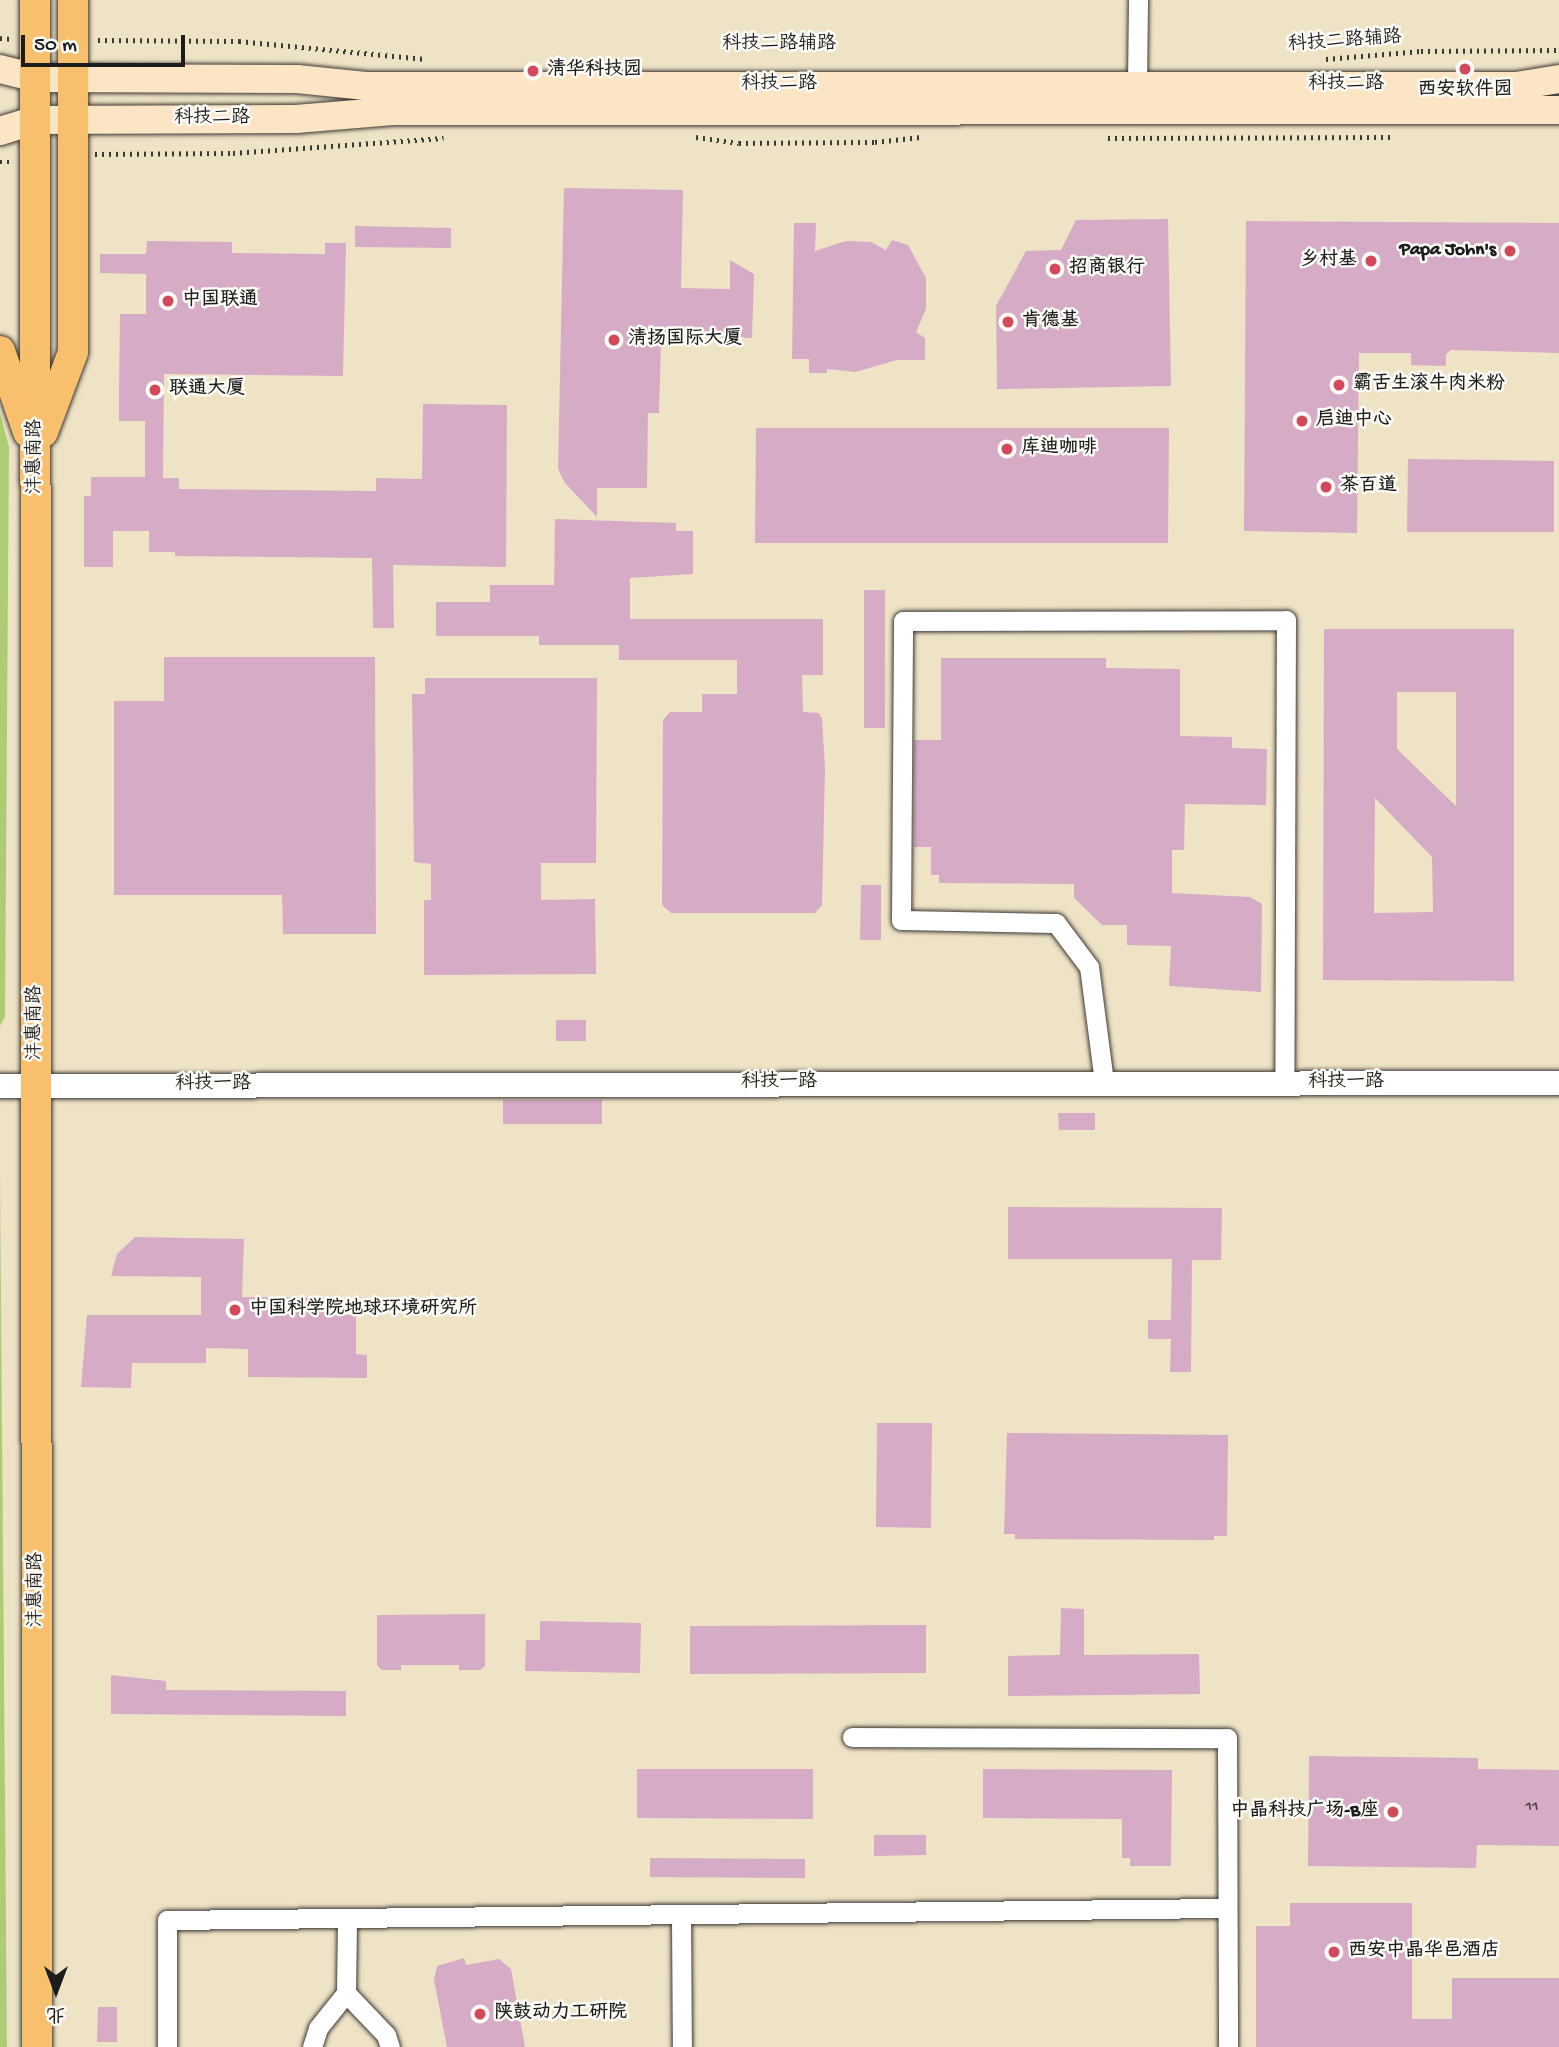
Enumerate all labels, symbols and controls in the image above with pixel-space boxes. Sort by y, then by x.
scale bar [24,21,189,65]
street label: 科技二路辅路 [1287,27,1403,57]
text: 50 m [34,34,77,59]
street label: 科技二路辅路 [722,34,836,56]
place label: 清华科技园 [547,60,642,82]
marker: 西安软件园 [1457,61,1473,77]
marker: 清华科技园 [525,63,541,79]
street label: 科技二路 [741,74,817,96]
street label: 科技二路 [1308,74,1384,96]
place label: 西安软件园 [1418,80,1512,102]
street label: 科技二路 [174,108,250,130]
place label: Papa John's [1400,240,1496,262]
marker: Papa John's [1502,243,1518,259]
place label: 乡村基 [1300,250,1357,272]
marker: 乡村基 [1363,253,1379,269]
place label: 招商银行 [1069,258,1145,280]
marker: 招商银行 [1047,261,1063,277]
place label: 中国联通 [182,290,258,312]
marker: 中国联通 [160,293,176,309]
place label: 肯德基 [1022,311,1079,333]
marker: 肯德基 [1000,314,1016,330]
place label: 清扬国际大厦 [628,329,742,351]
marker: 清扬国际大厦 [606,332,622,348]
place label: 霸舌生滚牛肉米粉 [1353,374,1505,396]
marker: 霸舌生滚牛肉米粉 [1331,377,1347,393]
place label: 联通大厦 [169,379,245,401]
marker: 联通大厦 [147,382,163,398]
place label: 启迪中心 [1316,410,1392,432]
marker: 启迪中心 [1294,413,1310,429]
street label: 沣惠南路 [25,419,47,495]
place label: 库迪咖啡 [1021,438,1097,460]
marker: 库迪咖啡 [999,441,1015,457]
place label: 茶百道 [1340,476,1397,498]
marker: 茶百道 [1318,479,1334,495]
street label: 沣惠南路 [25,985,47,1061]
street label: 科技一路 [741,1072,817,1094]
street label: 科技一路 [1308,1072,1384,1094]
street label: 科技一路 [175,1074,251,1096]
place label: 中国科学院地球环境研究所 [249,1299,477,1321]
marker: 中国科学院地球环境研究所 [227,1302,243,1318]
street label: 沣惠南路 [26,1552,48,1628]
house number: 11 [1526,1798,1538,1818]
place label: 中晶科技广场-B座 [1230,1801,1379,1823]
marker: 中晶科技广场-B座 [1385,1804,1401,1820]
place label: 西安中晶华邑酒店 [1348,1941,1500,1963]
marker: 西安中晶华邑酒店 [1326,1944,1342,1960]
north arrow [21,1956,91,2026]
text: 北 [47,2001,66,2024]
place label: 陕鼓动力工研院 [494,2003,627,2025]
marker: 陕鼓动力工研院 [472,2006,488,2022]

